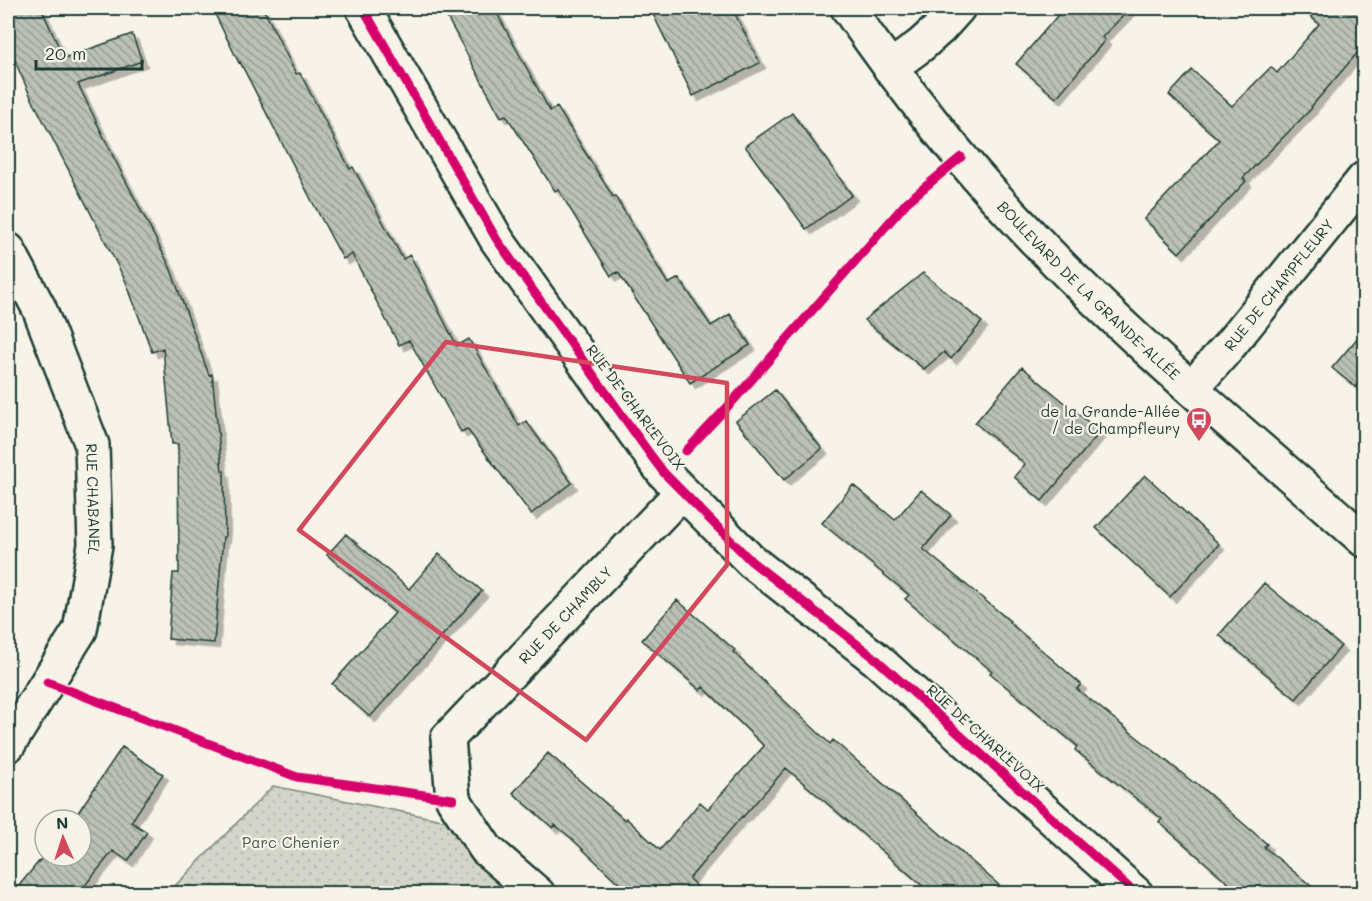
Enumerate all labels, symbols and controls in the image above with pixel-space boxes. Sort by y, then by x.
scale bar [36,33,142,71]
text: 20 m [45,41,86,65]
street label: BOULEVARD DE LA GRANDE-ALLÉE [993,196,1185,384]
street label: RUE DE CHAMPFLEURY [1219,214,1338,355]
street label: RUE DE CHARLEVOIX [582,340,690,474]
place label: de la Grande-Allée / de Champfleury [1041,401,1180,438]
bus stop icon: de la Grande-Allée / de Champfleury [1184,405,1214,443]
street label: RUE CHABANEL [82,443,105,557]
street label: RUE DE CHAMBLY [514,562,616,668]
street label: RUE DE CHARLEVOIX [923,679,1049,797]
north arrow [33,808,93,868]
text: N [56,812,69,833]
park label: Parc Chenier [242,832,340,852]

